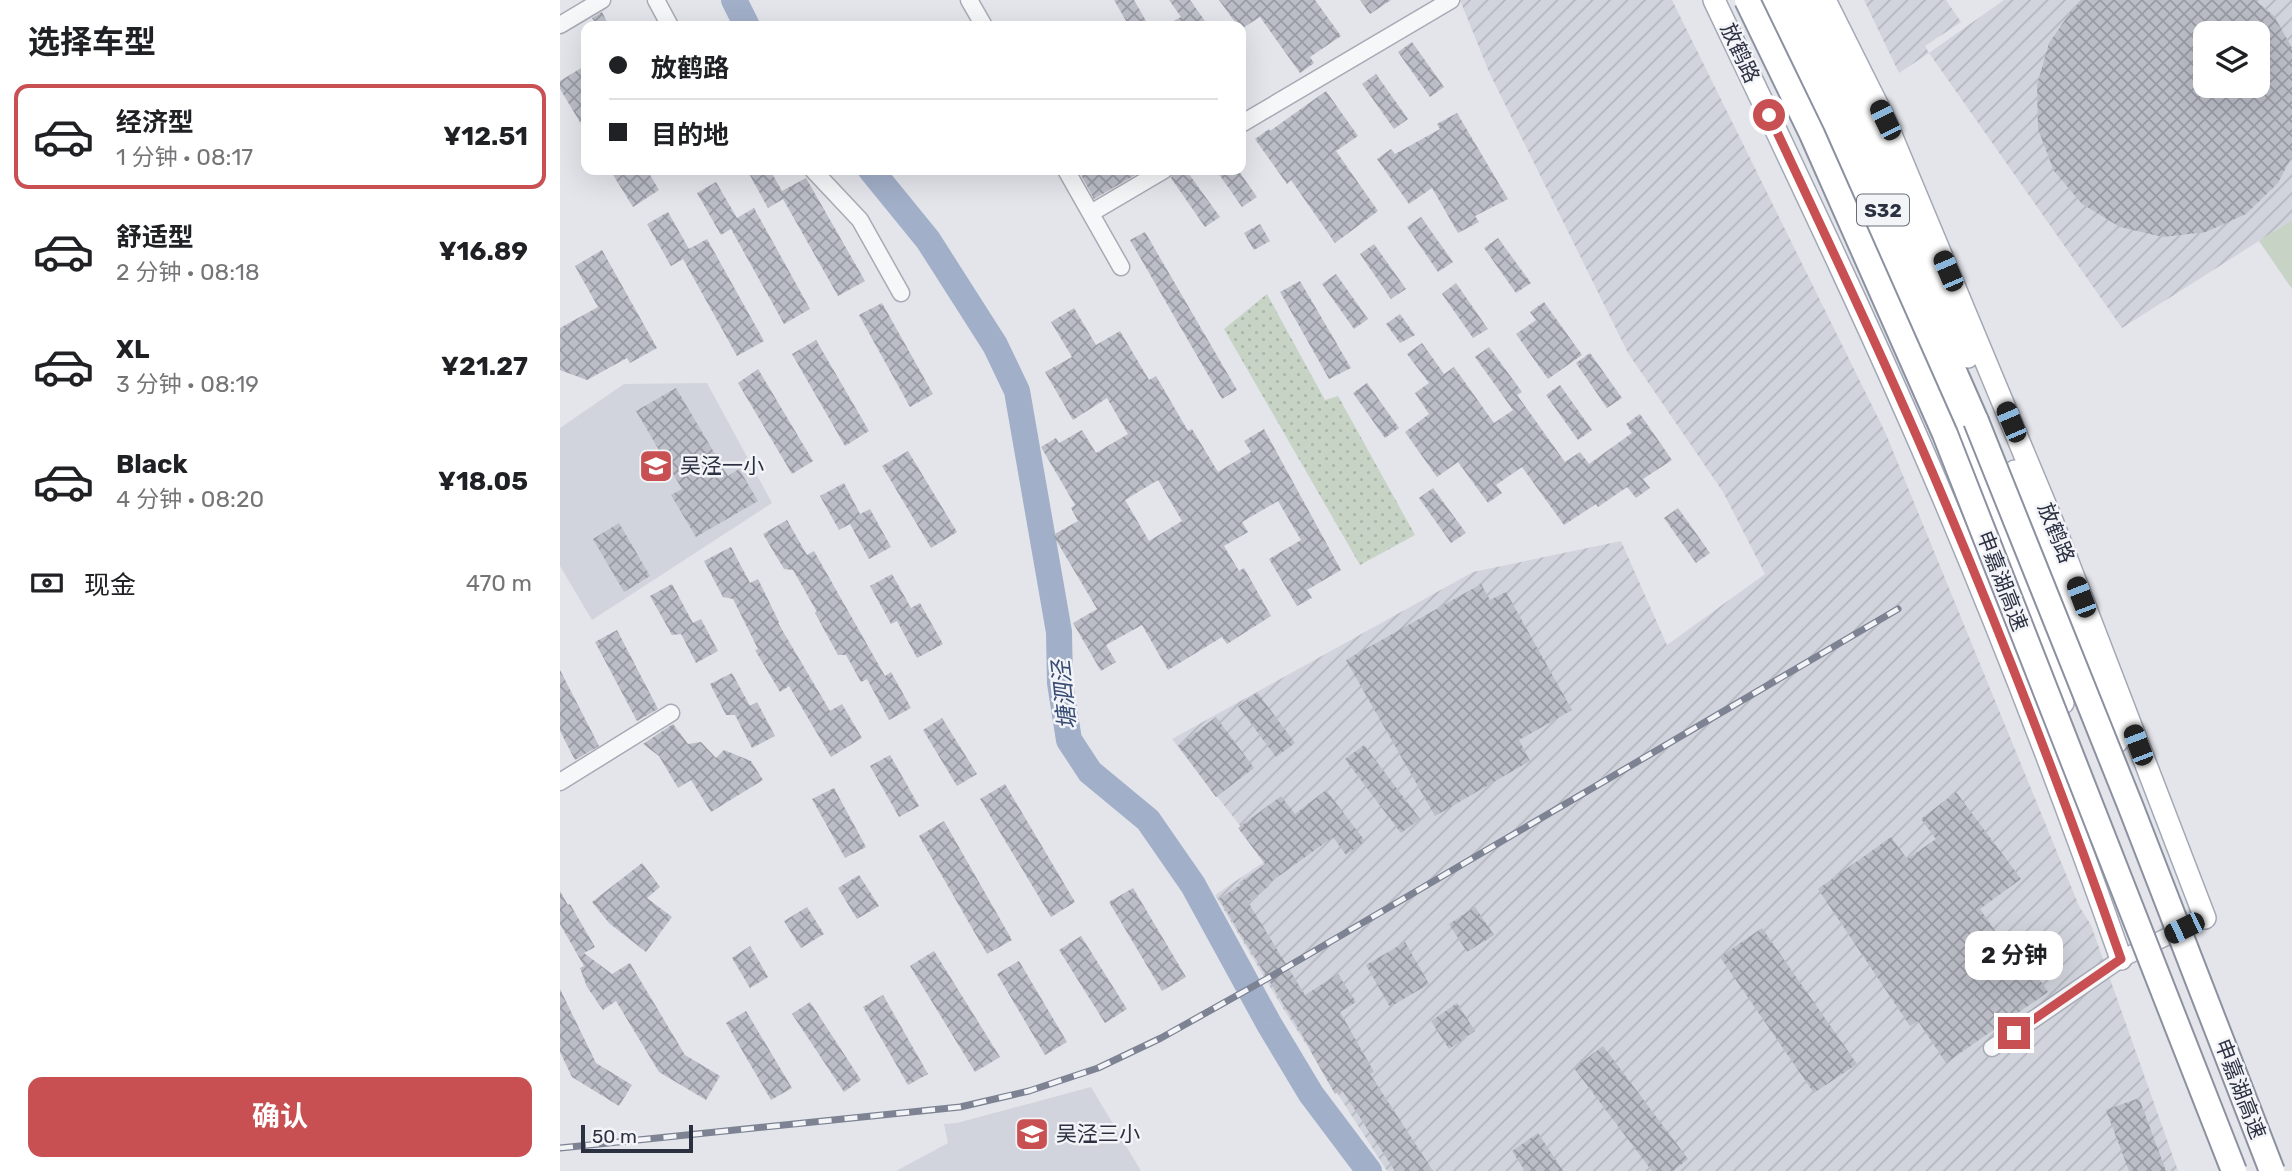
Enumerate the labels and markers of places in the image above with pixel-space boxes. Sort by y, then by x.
school or university icon: 吴泾一小 [637,447,675,485]
place label: 吴泾一小 [680,453,764,478]
school or university icon: 吴泾三小 [1013,1115,1051,1153]
place label: 吴泾三小 [1056,1121,1140,1146]

